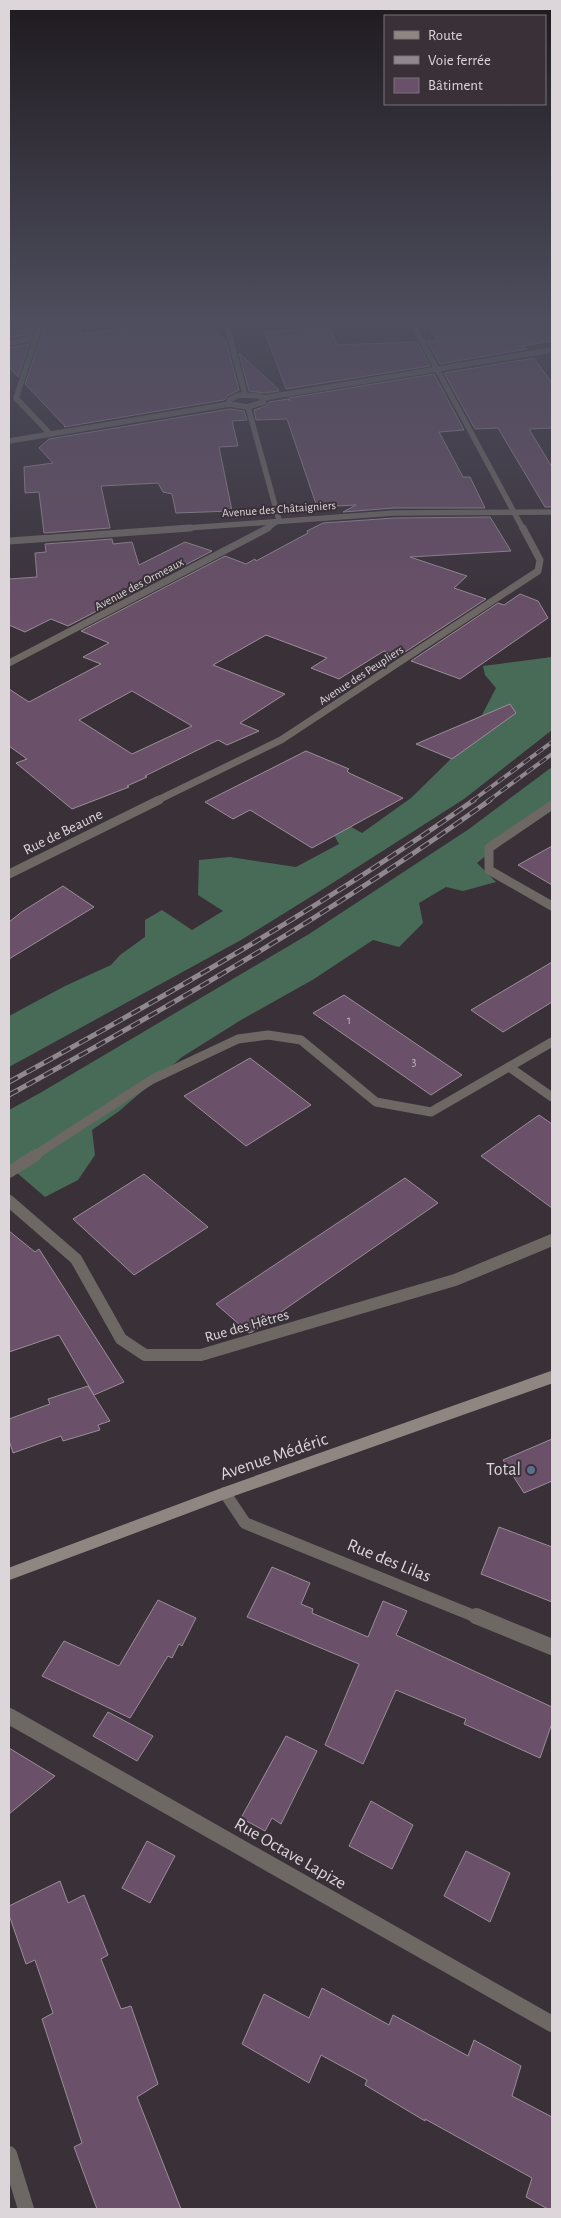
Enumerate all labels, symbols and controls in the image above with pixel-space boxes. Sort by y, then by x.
legend [384,15,546,105]
text: Route [428,28,462,43]
text: Voie ferrée [428,53,491,68]
text: Bâtiment [428,78,483,93]
street label: Avenue des Châtaigniers [222,499,336,519]
street label: Avenue des Ormeaux [93,556,185,612]
street label: Avenue des Peupliers [316,643,406,707]
street label: Rue de Beaune [21,806,105,858]
house number: 1 [347,1014,351,1026]
house number: 3 [412,1056,417,1068]
street label: Rue des Hêtres [203,1307,291,1345]
street label: Avenue Médéric [218,1430,330,1484]
place label: Total [486,1461,521,1479]
marker: Total [525,1464,537,1476]
street label: Rue des Lilas [345,1536,433,1586]
street label: Rue Octave Lapize [231,1815,349,1893]

